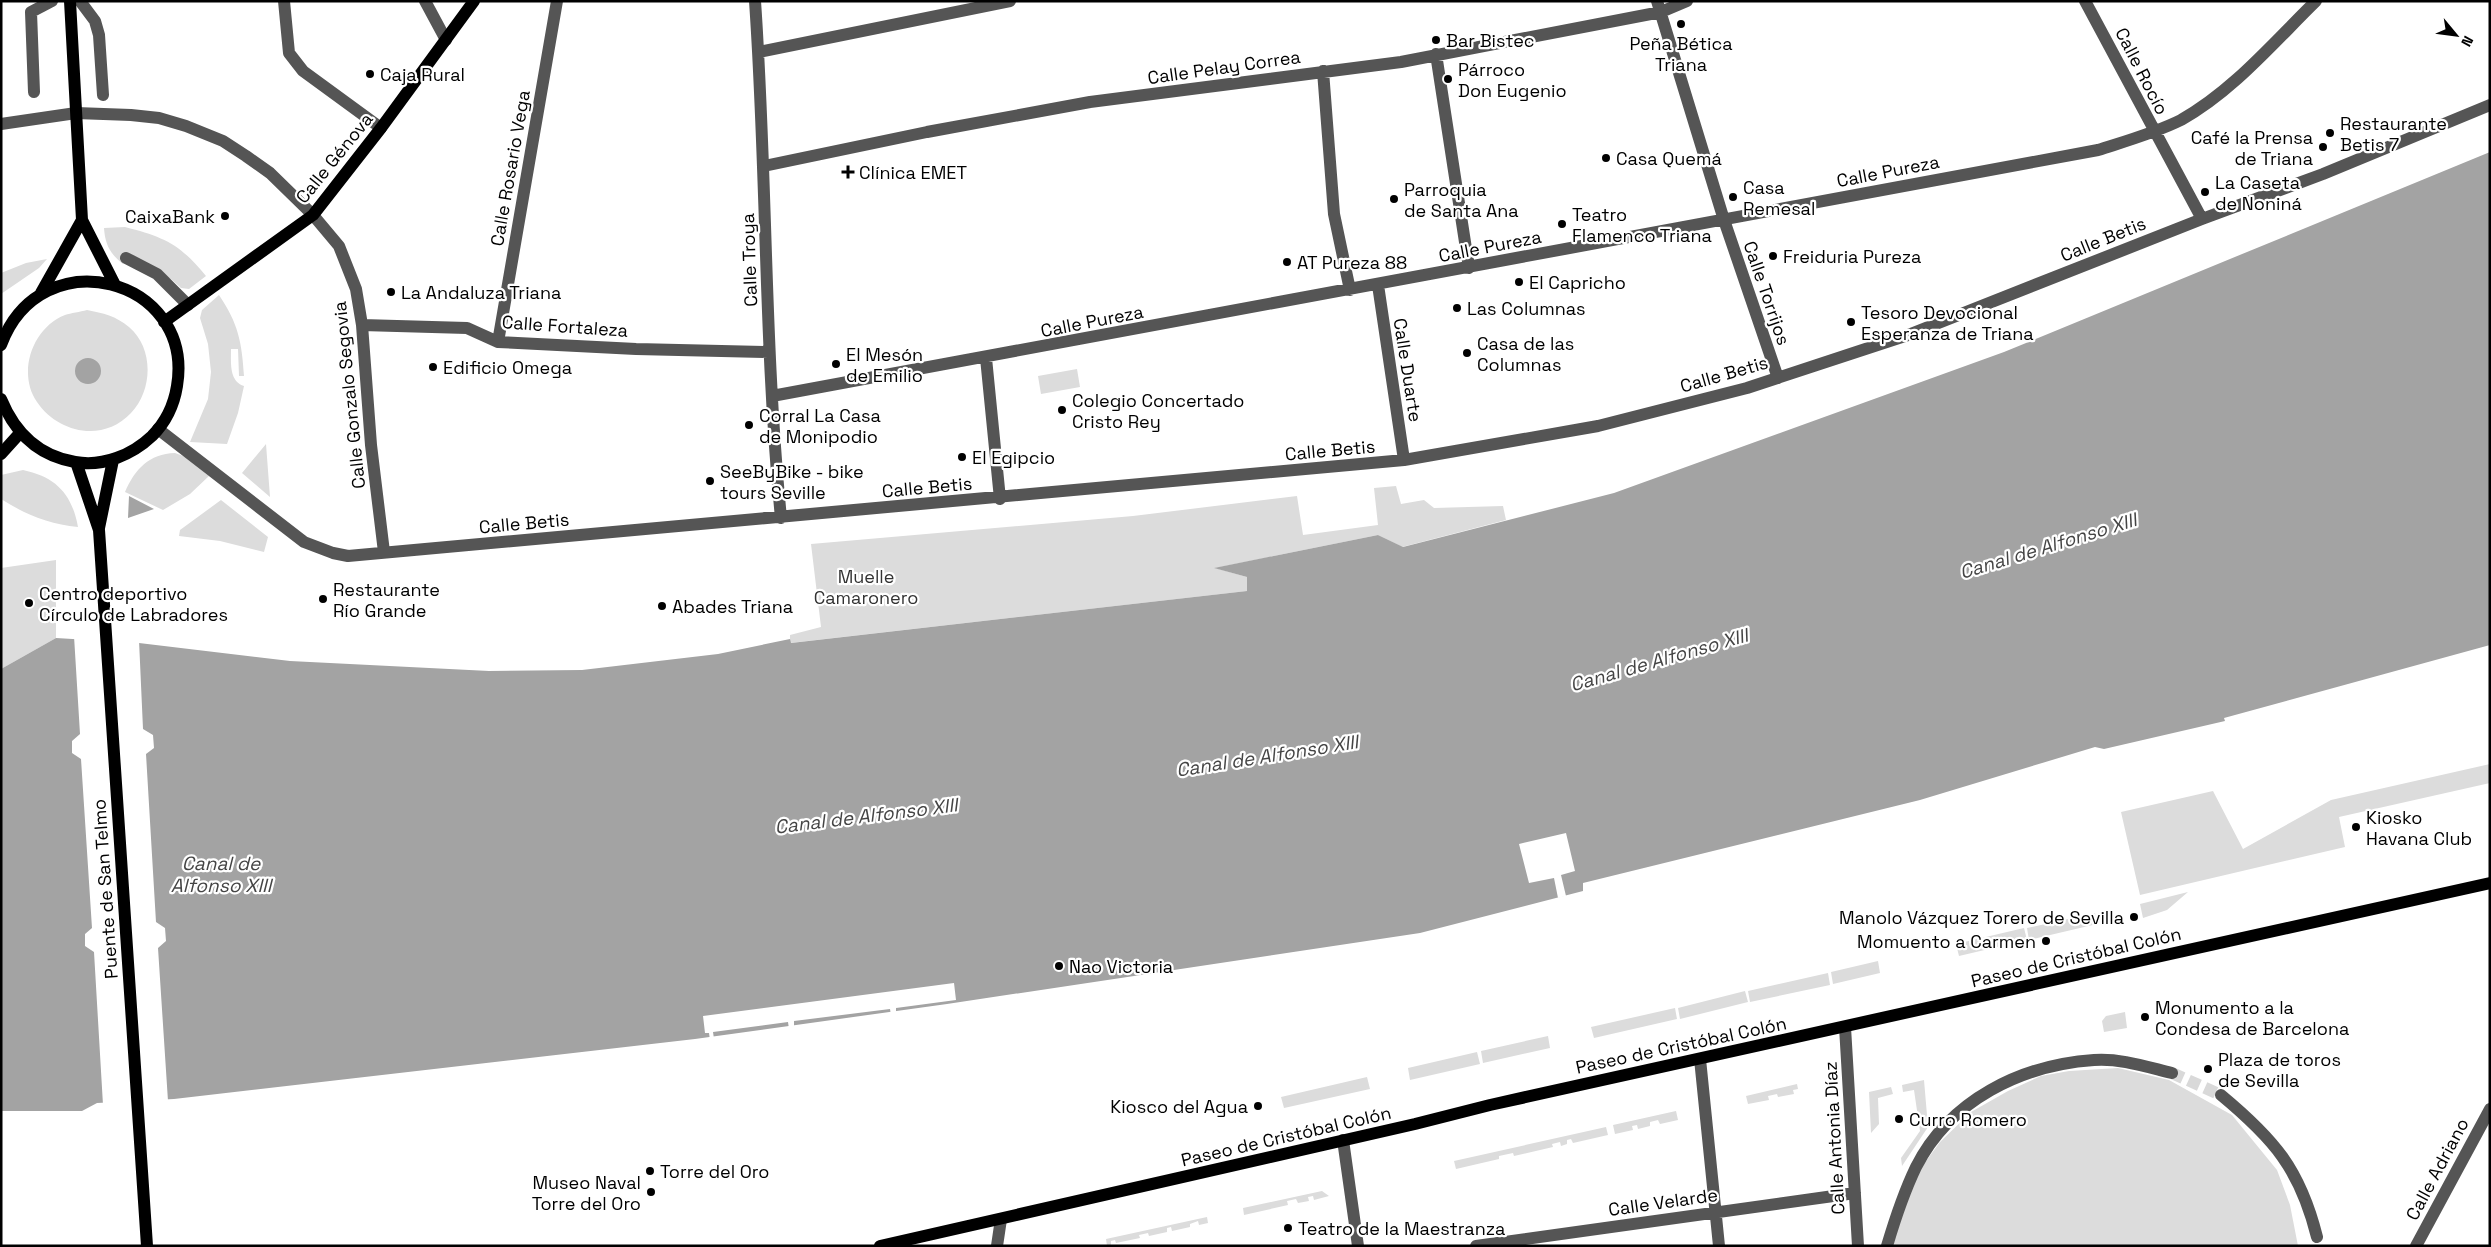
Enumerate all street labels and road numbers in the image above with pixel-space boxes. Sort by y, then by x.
street label: Calle Rocío [2110,24,2174,118]
street label: Calle Pelay Correa [1146,45,1302,89]
street label: Calle Rosario Vega [485,88,535,248]
street label: Calle Génova [290,108,378,208]
street label: Calle Pureza [1835,150,1941,192]
street label: Calle Betis [2057,211,2149,267]
street label: Calle Troya [736,213,762,307]
street label: Calle Pureza [1437,225,1543,267]
street label: Calle Torrijos [1738,238,1796,348]
street label: Calle Gonzalo Segovia [328,300,370,490]
street label: Calle Pureza [1039,300,1145,342]
street label: Calle Fortaleza [501,310,629,342]
street label: Calle Duarte [1388,316,1428,424]
street label: Calle Betis [1677,350,1771,398]
street label: Calle Betis [1284,435,1376,465]
street label: Calle Betis [881,472,973,502]
street label: Calle Betis [478,508,570,538]
street label: Puente de San Telmo [87,798,123,980]
street label: Paseo de Cristóbal Colón [1969,922,2183,992]
street label: Paseo de Cristóbal Colón [1573,1011,1789,1079]
street label: Calle Antonia Díaz [1818,1061,1850,1215]
street label: Paseo de Cristóbal Colón [1179,1101,1393,1171]
street label: Calle Adriano [2400,1114,2474,1224]
street label: Calle Velarde [1607,1183,1719,1221]

